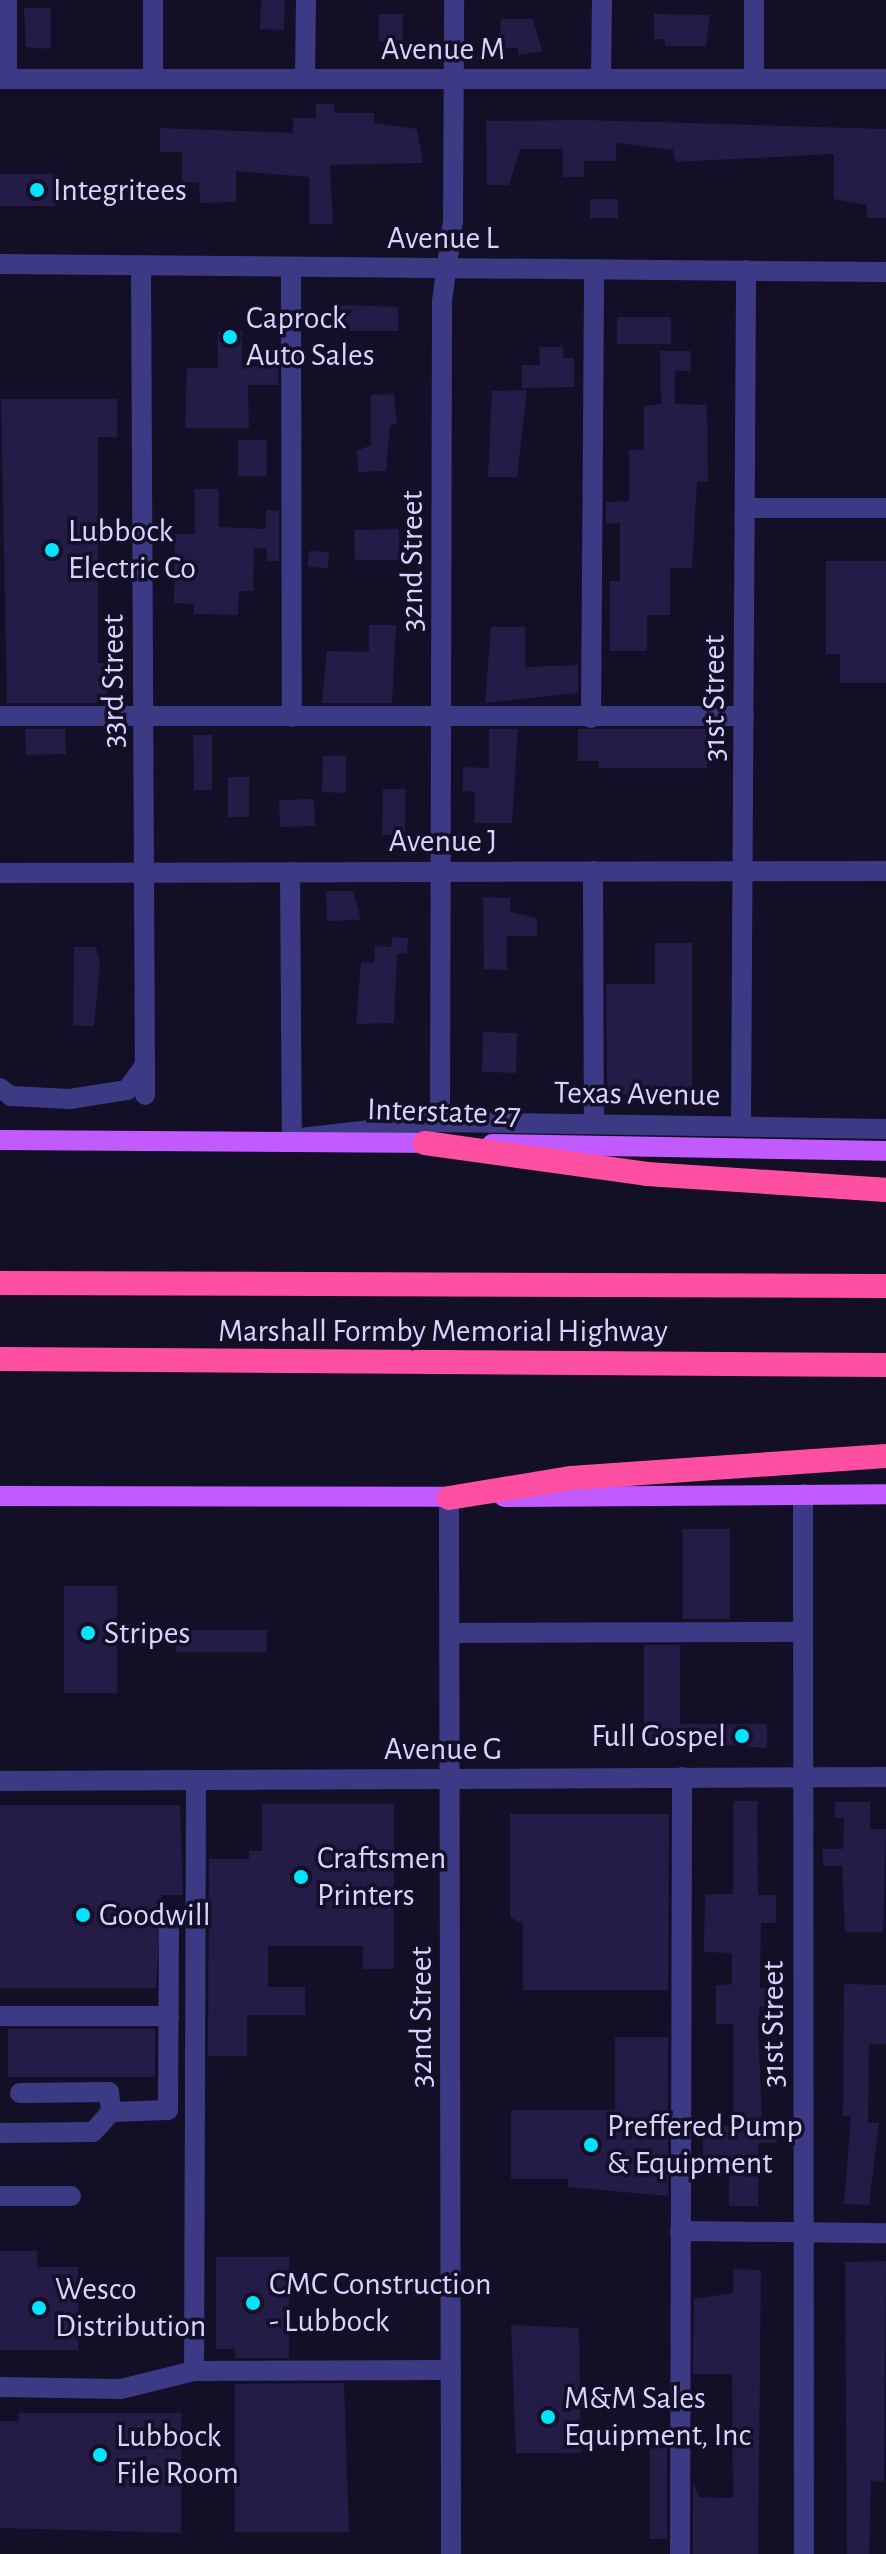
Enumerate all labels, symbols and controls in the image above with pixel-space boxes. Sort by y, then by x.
street label: Avenue M [381,30,505,68]
place label: Integritees [53,171,187,209]
marker: Integritees [28,181,46,199]
street label: Avenue L [387,219,499,257]
place label: Caprock Auto Sales [246,300,375,375]
marker: Caprock Auto Sales [221,328,239,346]
street label: 32nd Street [393,490,431,632]
place label: Lubbock Electric Co [68,513,196,588]
marker: Lubbock Electric Co [43,541,61,559]
street label: 33rd Street [94,614,132,748]
street label: 31st Street [695,635,733,761]
street label: Avenue J [389,822,497,860]
street label: Texas Avenue [553,1073,721,1115]
street label: Interstate 27 [366,1090,522,1134]
street label: Marshall Formby Memorial Highway [218,1312,668,1350]
place label: Stripes [104,1614,190,1652]
marker: Stripes [79,1624,97,1642]
place label: Full Gospel [591,1717,726,1755]
marker: Full Gospel [733,1727,751,1745]
street label: Avenue G [384,1730,502,1768]
place label: Craftsmen Printers [317,1840,446,1915]
marker: Craftsmen Printers [292,1868,310,1886]
place label: Goodwill [99,1896,211,1934]
marker: Goodwill [74,1906,92,1924]
street label: 32nd Street [402,1946,440,2088]
street label: 31st Street [754,1961,792,2087]
place label: Preffered Pump & Equipment [607,2108,803,2183]
marker: Preffered Pump & Equipment [582,2136,600,2154]
place label: CMC Construction - Lubbock [269,2266,492,2341]
place label: Wesco Distribution [55,2271,206,2346]
marker: CMC Construction - Lubbock [244,2294,262,2312]
marker: Wesco Distribution [30,2299,48,2317]
place label: M&M Sales Equipment, Inc [564,2380,751,2455]
marker: M&M Sales Equipment, Inc [539,2408,557,2426]
place label: Lubbock File Room [116,2418,239,2493]
marker: Lubbock File Room [91,2446,109,2464]

